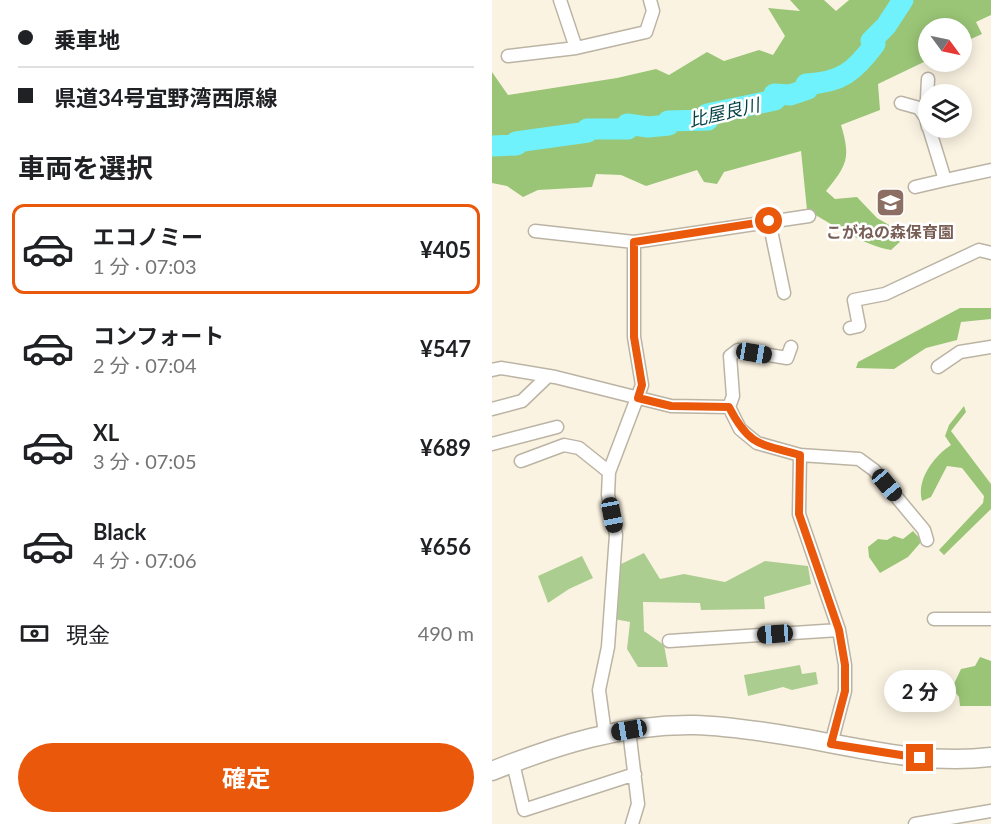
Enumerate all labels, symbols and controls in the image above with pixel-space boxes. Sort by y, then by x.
north arrow [918,18,972,72]
map controls [918,18,972,138]
text: 乗車地 [54,26,120,53]
text: 県道34号宜野湾西原線 [54,84,278,111]
button: layers [918,84,972,138]
water label: 比屋良川 [686,93,764,131]
text: 車両を選択 [18,151,153,184]
school or university icon: こがねの森保育園 [874,187,906,219]
route start [755,207,782,234]
icon: car [21,222,75,276]
place label: こがねの森保育園 [826,222,954,241]
text: エコノミー [93,223,203,250]
text: ¥405 [420,236,471,263]
text: 1 分 · 07:03 [93,254,197,278]
icon: car [21,321,75,375]
text: コンフォート [93,322,224,349]
text: ¥547 [420,335,471,362]
car [735,341,773,365]
text: 2 分 · 07:04 [93,353,197,377]
text: XL [93,419,119,446]
icon: car [21,420,75,474]
text: ¥689 [420,434,471,461]
text: 3 分 · 07:05 [93,449,197,473]
car [869,465,905,505]
car [600,496,624,534]
text: Black [93,518,146,545]
icon: car [21,519,75,573]
text: ¥656 [420,533,471,560]
text: 4 分 · 07:06 [93,548,197,572]
icon: cash [18,617,51,650]
text: 現金 [66,621,110,648]
text: 490 m [418,621,474,645]
car [756,624,794,644]
callout: 2 分 [884,671,956,713]
text: 2 分 [902,679,938,703]
car [610,718,648,742]
button: 確定 [18,743,474,812]
route end [906,744,933,771]

